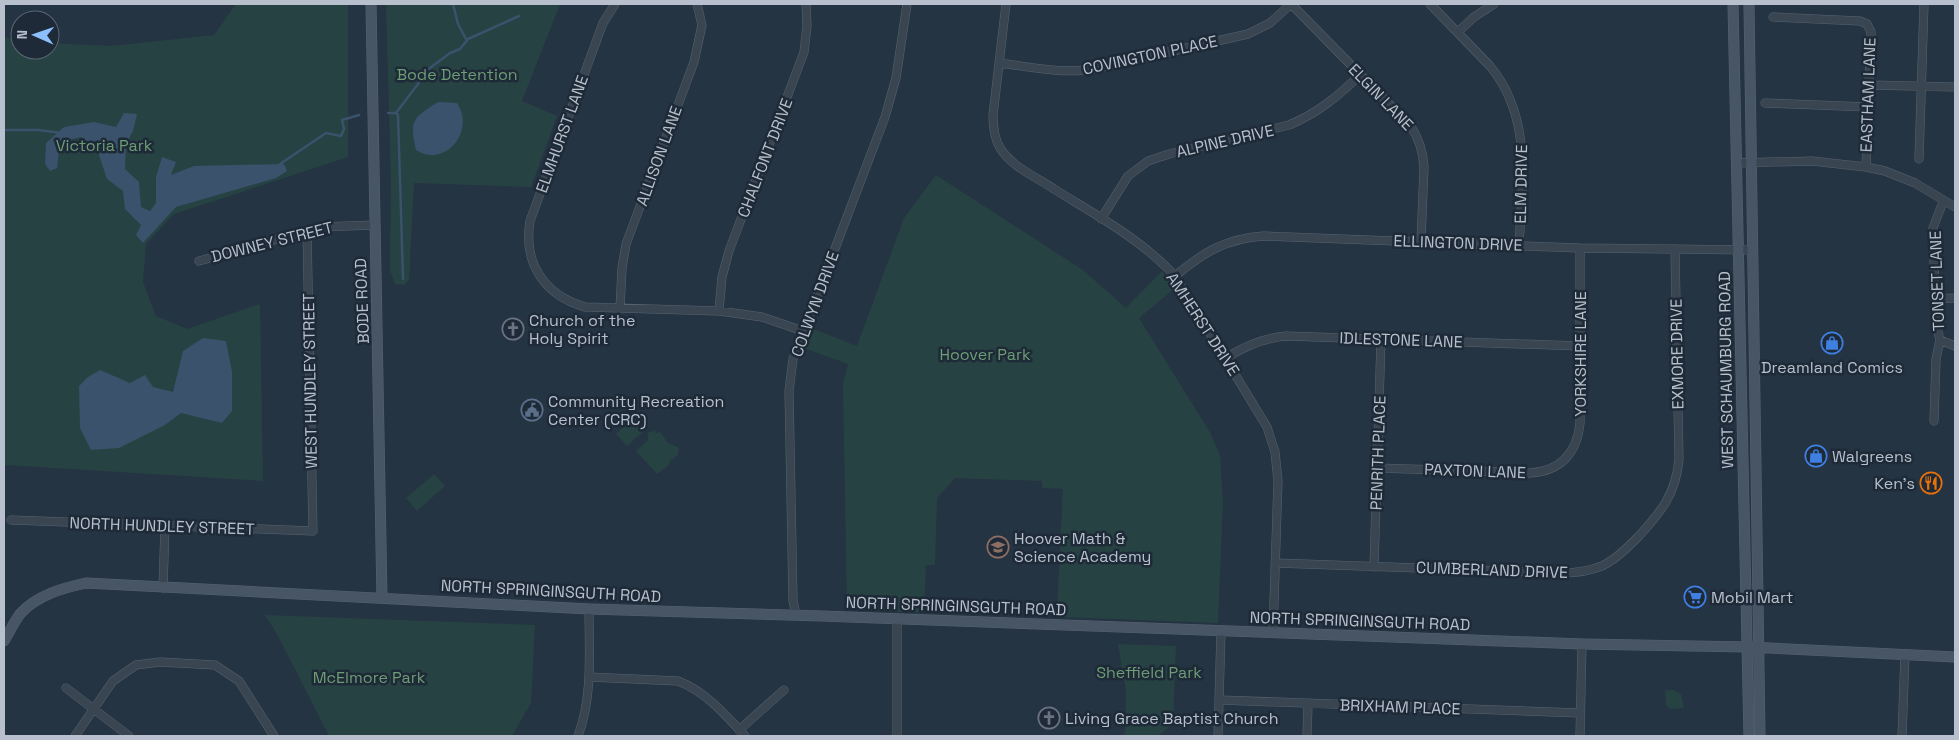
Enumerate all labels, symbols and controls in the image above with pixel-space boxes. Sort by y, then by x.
north arrow [10,10,60,60]
text: N [13,30,31,40]
street label: COVINGTON PLACE [1081,30,1219,80]
street label: EASTHAM LANE [1856,37,1880,153]
street label: ELGIN LANE [1344,59,1418,135]
park label: Bode Detention [396,64,518,85]
street label: ELMHURST LANE [531,72,593,196]
street label: CHALFONT DRIVE [733,95,797,221]
street label: ALLISON LANE [631,103,687,209]
street label: ALPINE DRIVE [1174,120,1276,162]
park label: Victoria Park [56,135,153,156]
street label: ELM DRIVE [1510,144,1532,224]
street label: DOWNEY STREET [209,217,335,267]
street label: ELLINGTON DRIVE [1393,230,1523,256]
street label: TONSET LANE [1925,230,1949,332]
street label: COLWYN DRIVE [786,248,844,360]
street label: BODE ROAD [350,258,374,344]
street label: AMHERST DRIVE [1162,268,1244,380]
street label: WEST SCHAUMBURG ROAD [1714,271,1738,469]
street label: YORKSHIRE LANE [1570,291,1591,417]
street label: WEST HUNDLEY STREET [298,293,322,469]
street label: EXMORE DRIVE [1666,299,1688,409]
place label: Church of the Holy Spirit [529,310,635,349]
church icon: Church of the Holy Spirit [501,317,525,341]
street label: IDLESTONE LANE [1339,327,1463,353]
shop icon: Dreamland Comics [1820,331,1844,355]
park label: Hoover Park [939,344,1031,365]
place label: Dreamland Comics [1761,357,1903,378]
place label: Community Recreation Center (CRC) [548,391,724,430]
street label: PENRITH PLACE [1366,395,1390,511]
public building icon: Community Recreation Center (CRC) [520,398,544,422]
shop icon: Walgreens [1804,444,1828,468]
place label: Walgreens [1832,446,1912,467]
street label: PAXTON LANE [1424,459,1526,483]
restaurant icon: Ken's [1919,471,1943,495]
place label: Ken's [1874,473,1915,494]
street label: NORTH HUNDLEY STREET [69,512,255,540]
place label: Hoover Math & Science Academy [1014,528,1151,567]
school or university icon: Hoover Math & Science Academy [986,535,1010,559]
street label: CUMBERLAND DRIVE [1416,557,1568,583]
street label: NORTH SPRINGINSGUTH ROAD [440,575,662,607]
supermarket icon: Mobil Mart [1683,585,1707,609]
place label: Mobil Mart [1711,587,1793,608]
street label: NORTH SPRINGINSGUTH ROAD [845,592,1067,620]
street label: NORTH SPRINGINSGUTH ROAD [1249,607,1471,635]
park label: Sheffield Park [1096,662,1202,683]
park label: McElmore Park [313,667,426,688]
street label: BRIXHAM PLACE [1339,694,1461,720]
church icon: Living Grace Baptist Church [1037,706,1061,730]
place label: Living Grace Baptist Church [1065,708,1278,729]

